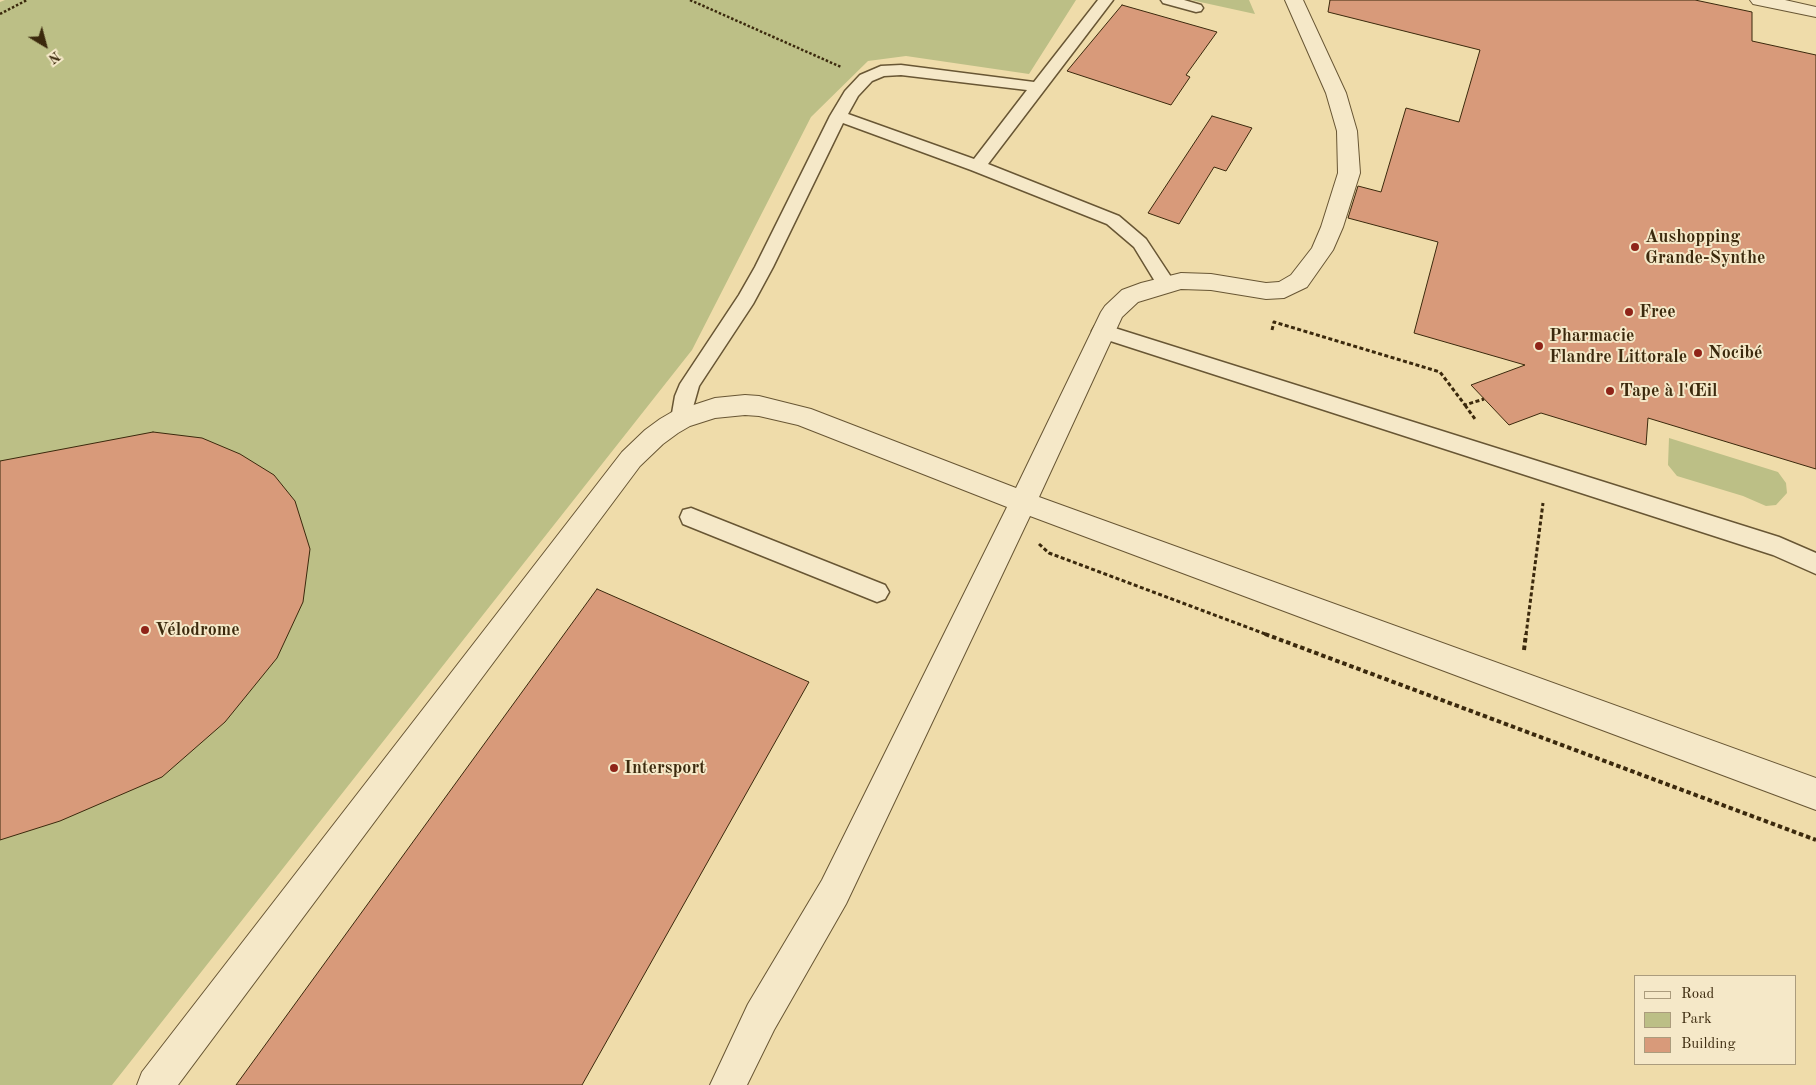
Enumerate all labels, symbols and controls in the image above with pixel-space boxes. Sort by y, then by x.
north arrow [20,20,70,70]
text: N [46,48,63,66]
place label: Aushopping Grande-Synthe [1645,226,1765,268]
marker: Aushopping Grande-Synthe [1629,241,1641,253]
place label: Free [1639,301,1676,323]
marker: Free [1623,306,1635,318]
place label: Pharmacie Flandre Littorale [1549,325,1687,368]
marker: Pharmacie Flandre Littorale [1533,340,1545,352]
place label: Nocibé [1708,342,1763,364]
marker: Nocibé [1692,347,1704,359]
place label: Tape à l'Œil [1620,380,1718,402]
marker: Tape à l'Œil [1604,385,1616,397]
place label: Vélodrome [155,619,240,641]
marker: Vélodrome [139,624,151,636]
place label: Intersport [624,757,706,779]
marker: Intersport [608,762,620,774]
legend [1634,975,1796,1065]
text: Road [1681,987,1714,1002]
text: Park [1681,1012,1712,1027]
text: Building [1681,1037,1736,1052]

